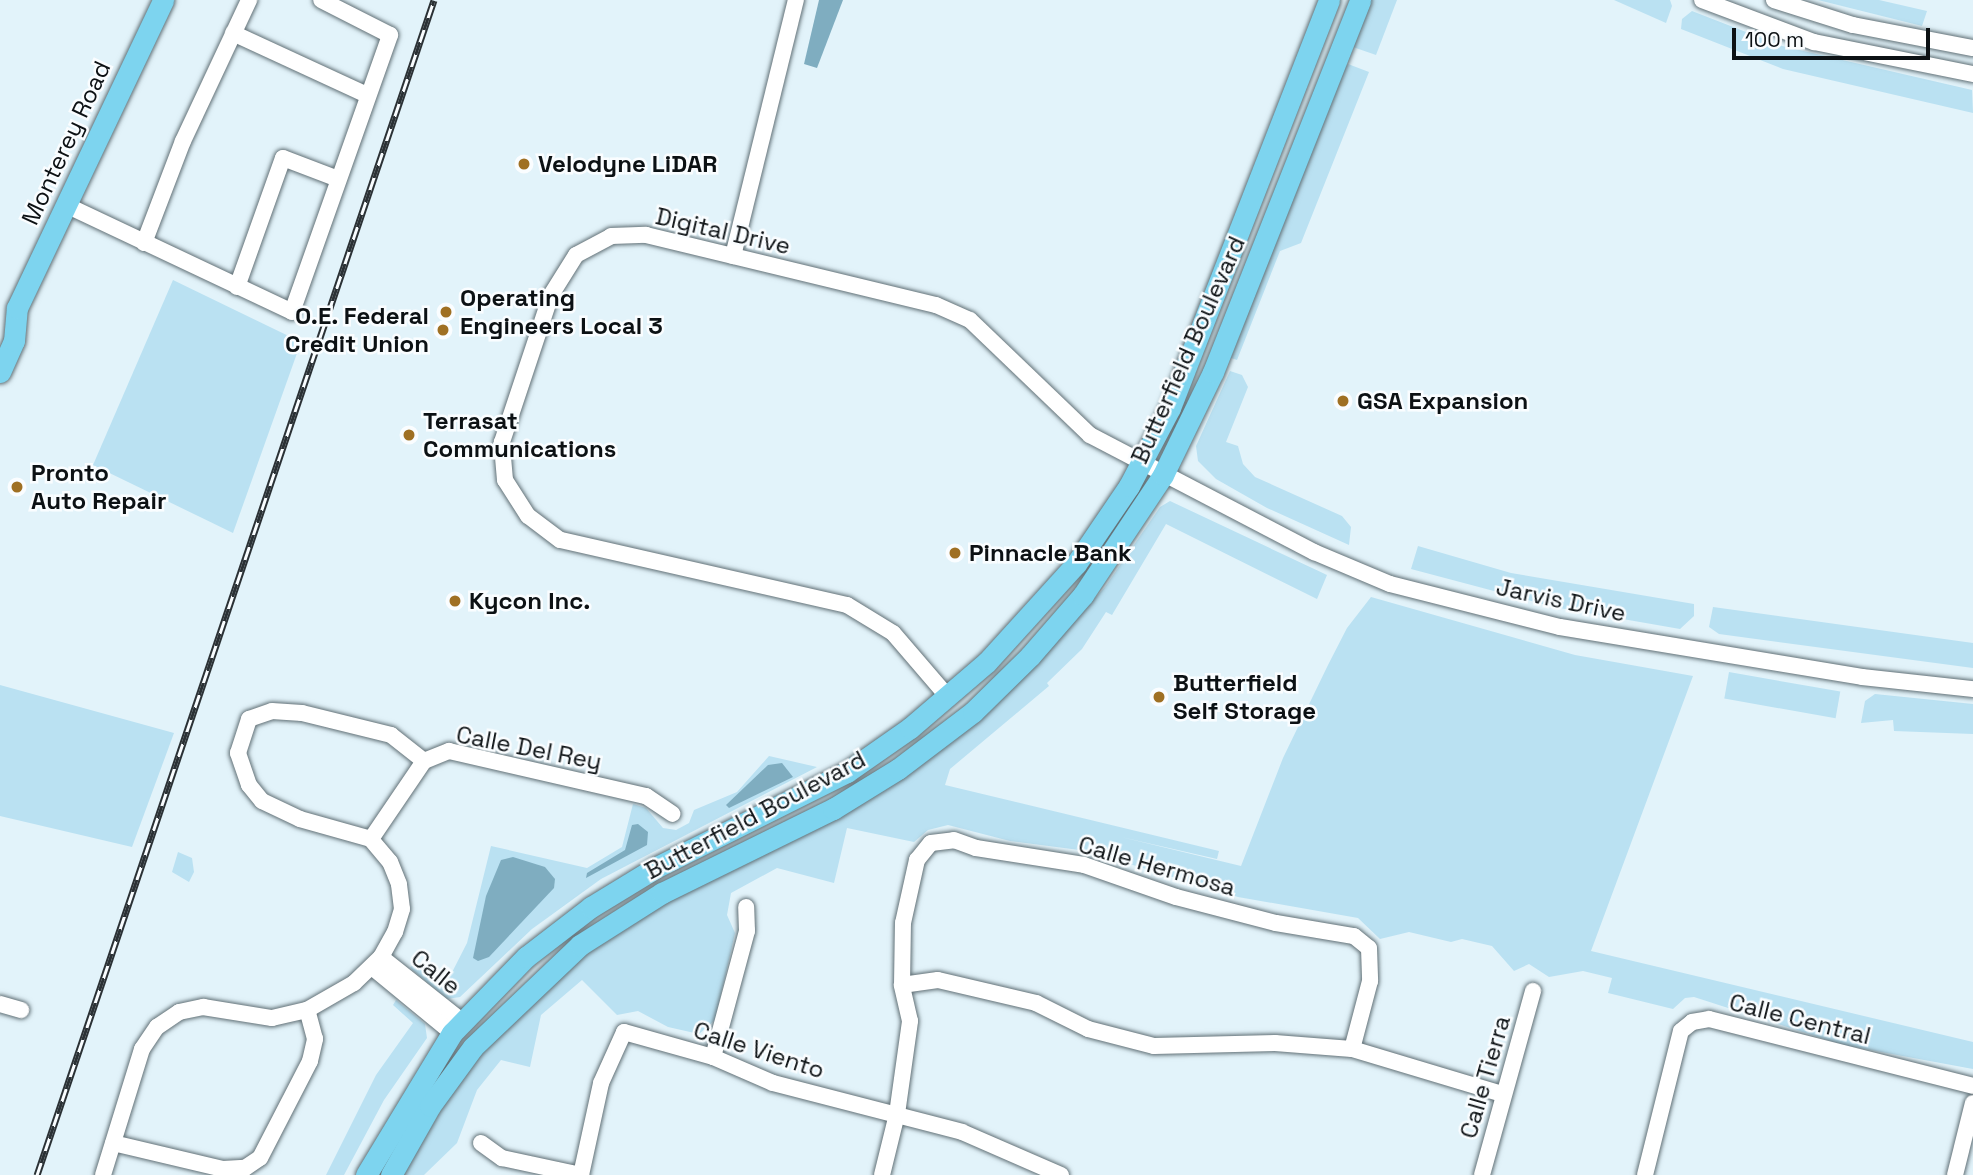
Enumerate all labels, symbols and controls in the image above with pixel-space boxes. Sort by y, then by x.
scale bar [1735,14,1933,58]
text: 100 m [1745,26,1804,53]
street label: Monterey Road [15,57,117,229]
place label: Velodyne LiDAR [538,150,717,178]
marker: Velodyne LiDAR [516,156,532,172]
street label: Digital Drive [653,202,793,260]
street label: Butterfield Boulevard [1125,232,1251,468]
place label: Operating Engineers Local 3 [460,284,663,340]
place label: O.E. Federal Credit Union [285,302,429,358]
marker: Operating Engineers Local 3 [438,304,454,320]
marker: O.E. Federal Credit Union [435,322,451,338]
place label: GSA Expansion [1357,387,1529,415]
marker: GSA Expansion [1335,393,1351,409]
place label: Terrasat Communications [423,407,616,463]
marker: Terrasat Communications [401,427,417,443]
place label: Pronto Auto Repair [31,459,166,515]
marker: Pronto Auto Repair [9,479,25,495]
place label: Pinnacle Bank [969,539,1132,567]
marker: Pinnacle Bank [947,545,963,561]
street label: Jarvis Drive [1494,572,1628,628]
place label: Kycon Inc. [469,587,590,615]
marker: Kycon Inc. [447,593,463,609]
place label: Butterfield Self Storage [1173,669,1316,725]
marker: Butterfield Self Storage [1151,689,1167,705]
street label: Calle Del Rey [454,720,604,776]
street label: Butterfield Boulevard [640,745,870,885]
street label: Calle Hermosa [1075,830,1239,902]
street label: Calle [405,943,467,1001]
street label: Calle Central [1726,988,1874,1050]
street label: Calle Tierra [1454,1012,1516,1142]
street label: Calle Viento [690,1015,828,1085]

